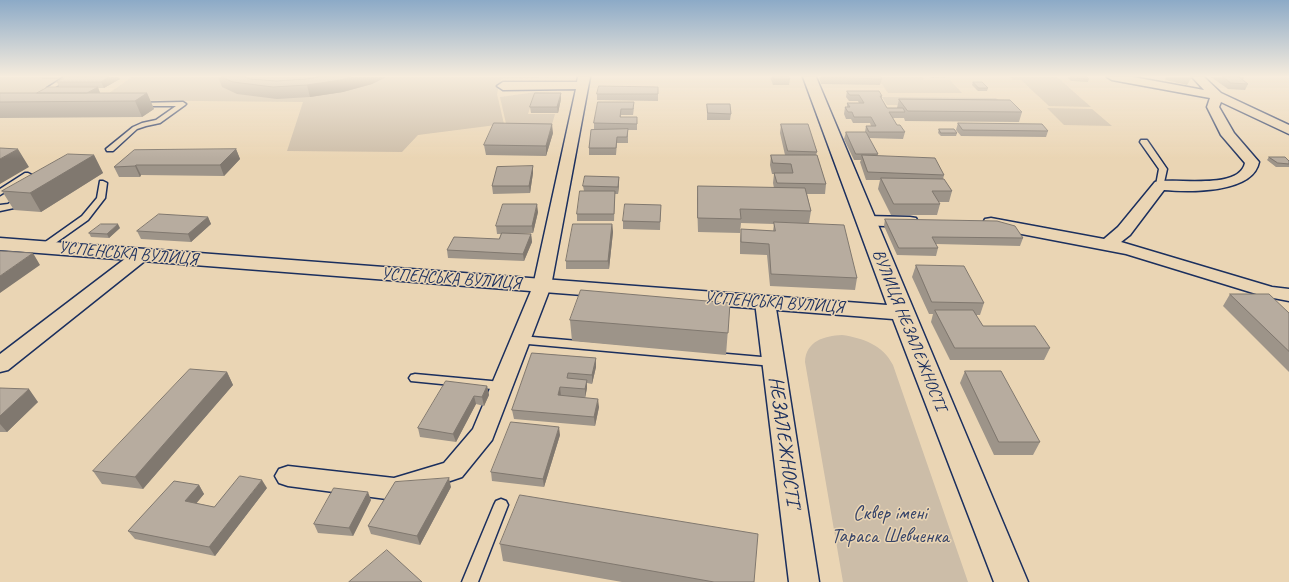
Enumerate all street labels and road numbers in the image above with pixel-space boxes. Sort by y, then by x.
street label: УСПЕНСЬКА ВУЛИЦЯ [57,238,199,270]
street label: ВУЛИЦЯ НЕЗАЛЕЖНОСТІ [867,247,951,413]
street label: УСПЕНСЬКА ВУЛИЦЯ [380,264,522,294]
street label: УСПЕНСЬКА ВУЛИЦЯ [703,288,845,318]
street label: НЕЗАЛЕЖНОСТІ' [763,375,805,509]

